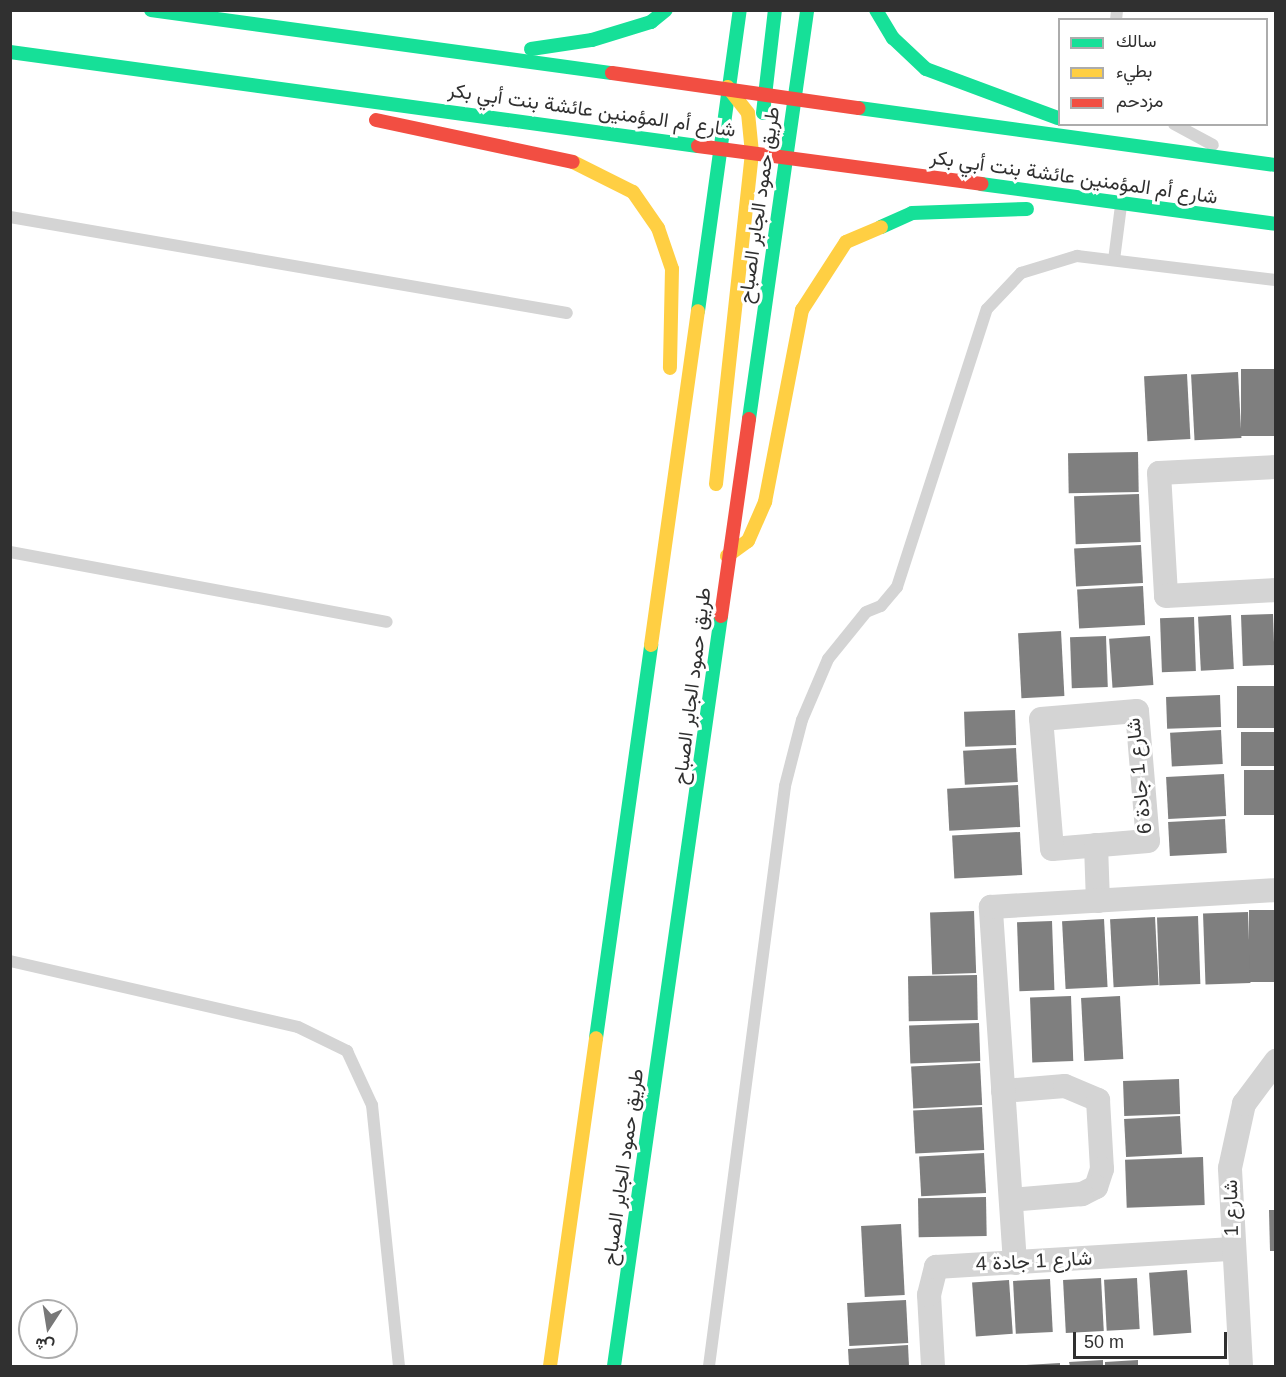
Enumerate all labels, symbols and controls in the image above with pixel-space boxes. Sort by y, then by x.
legend [1058,18,1268,126]
text: سالك [1116,31,1156,51]
text: بطيء [1116,61,1152,81]
street label: شارع أم المؤمنين عائشة بنت أبي بكر [447,78,737,142]
text: مزدحم [1116,91,1163,111]
street label: طريق حمود الجابر الصباح [733,105,785,305]
street label: شارع أم المؤمنين عائشة بنت أبي بكر [929,145,1219,209]
street label: طريق حمود الجابر الصباح [668,586,716,786]
street label: شارع 1 جادة 6 [1121,717,1157,835]
street label: طريق حمود الجابر الصباح [597,1067,649,1267]
street label: شارع 1 [1219,1179,1243,1237]
street label: شارع 1 جادة 4 [975,1246,1093,1276]
north arrow [18,1299,78,1359]
scale bar [1076,1320,1230,1358]
text: 50 m [1084,1332,1124,1352]
text: ش [33,1335,56,1355]

